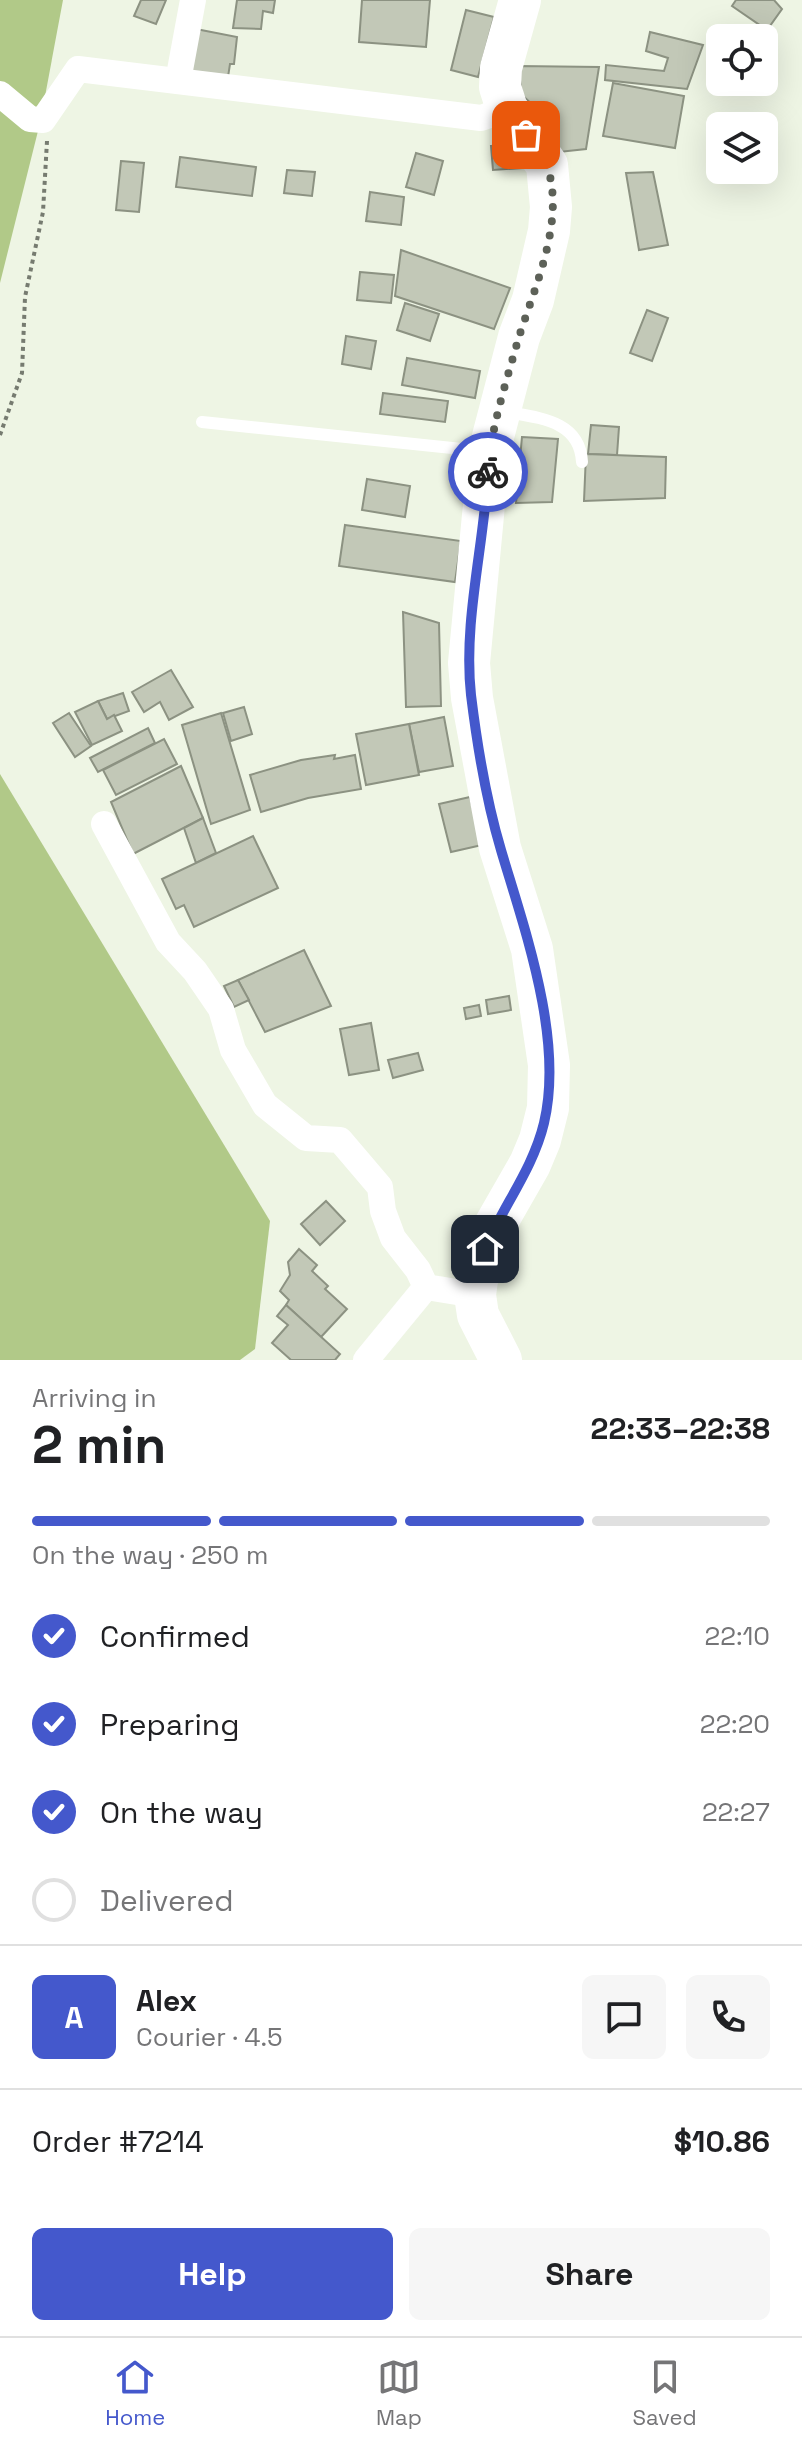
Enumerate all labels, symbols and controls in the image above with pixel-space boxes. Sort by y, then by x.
map controls [706,24,778,184]
button: locate [706,24,778,96]
pin [492,101,560,169]
button: layers [706,112,778,184]
icon: bag [504,113,548,157]
courier [448,432,528,512]
icon: bike [466,450,510,494]
pin [451,1215,519,1283]
icon: home [463,1227,507,1271]
text: Arriving in [32,1381,156,1415]
text: 22:33–22:38 [591,1409,770,1448]
text: 2 min [32,1412,166,1478]
text: On the way · 250 m [32,1538,268,1572]
icon: check [32,1614,76,1658]
text: Confirmed [100,1617,250,1656]
text: 22:10 [705,1619,770,1653]
icon: check [32,1702,76,1746]
text: Preparing [100,1705,239,1744]
text: 22:20 [700,1707,770,1741]
icon: check [32,1790,76,1834]
text: On the way [100,1793,263,1832]
text: 22:27 [702,1795,770,1829]
text: Delivered [100,1881,234,1920]
button: chat [582,1975,666,2059]
button: phone [686,1975,770,2059]
text: Alex [136,1981,197,2020]
text: A [64,1998,84,2037]
text: Courier · 4.5 [136,2020,283,2054]
text: Order #7214 [32,2122,204,2161]
text: $10.86 [674,2122,770,2161]
button: Help [32,2228,393,2320]
button: Share [409,2228,770,2320]
tab: Home [105,2355,165,2431]
tab: Map [376,2355,422,2431]
tab: Saved [632,2355,697,2431]

